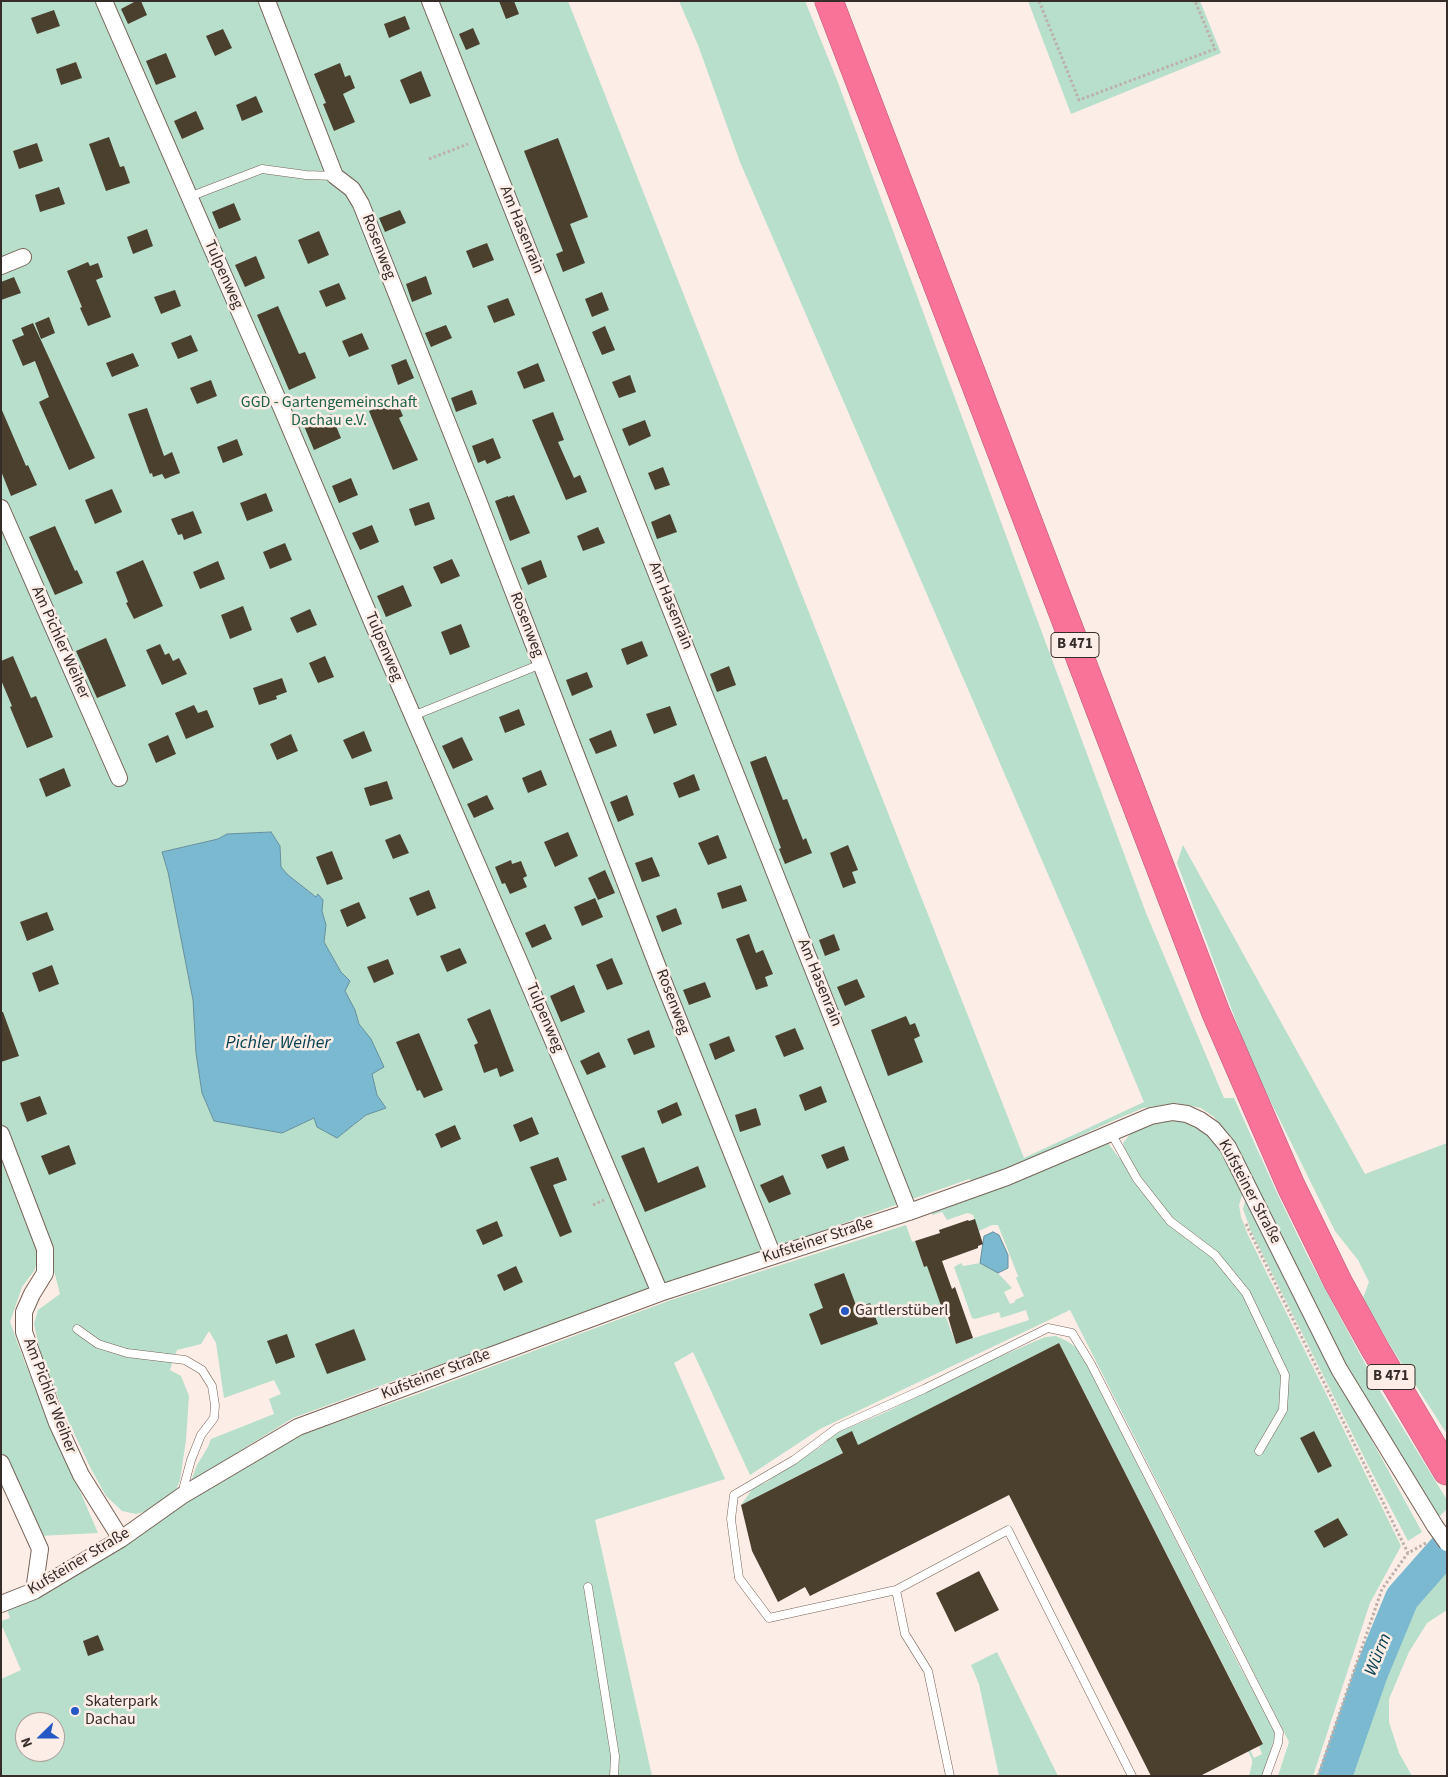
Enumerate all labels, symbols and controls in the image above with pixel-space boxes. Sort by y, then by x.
street label: Am Hasenrain [495,183,547,277]
street label: Rosenweg [357,212,399,282]
street label: Tulpenweg [199,238,247,312]
park label: GGD - Gartengemeinschaft Dachau e.V. [241,393,417,431]
street label: Am Hasenrain [644,559,696,653]
street label: Am Pichler Weiher [27,584,93,702]
street label: Rosenweg [505,590,547,660]
street label: Tulpenweg [360,609,406,685]
road number: B 471 [1051,632,1099,658]
street label: Am Hasenrain [793,936,845,1030]
street label: Rosenweg [651,967,693,1037]
street label: Tulpenweg [521,980,567,1056]
water label: Pichler Weiher [226,1033,330,1055]
street label: Kufsteiner Straße [1213,1137,1285,1247]
street label: Kufsteiner Straße [760,1214,876,1268]
place label: Gartlerstüberl [855,1301,948,1321]
marker: Gartlerstüberl [839,1305,851,1317]
street label: Am Pichler Weiher [18,1336,80,1456]
street label: Kufsteiner Straße [379,1345,493,1405]
road number: B 471 [1367,1364,1415,1390]
street label: Kufsteiner Straße [25,1524,133,1600]
water label: Würm [1361,1631,1397,1679]
place label: Skaterpark Dachau [85,1692,158,1730]
marker: Skaterpark Dachau [69,1705,81,1717]
north arrow [15,1712,65,1762]
text: N [16,1734,38,1750]

